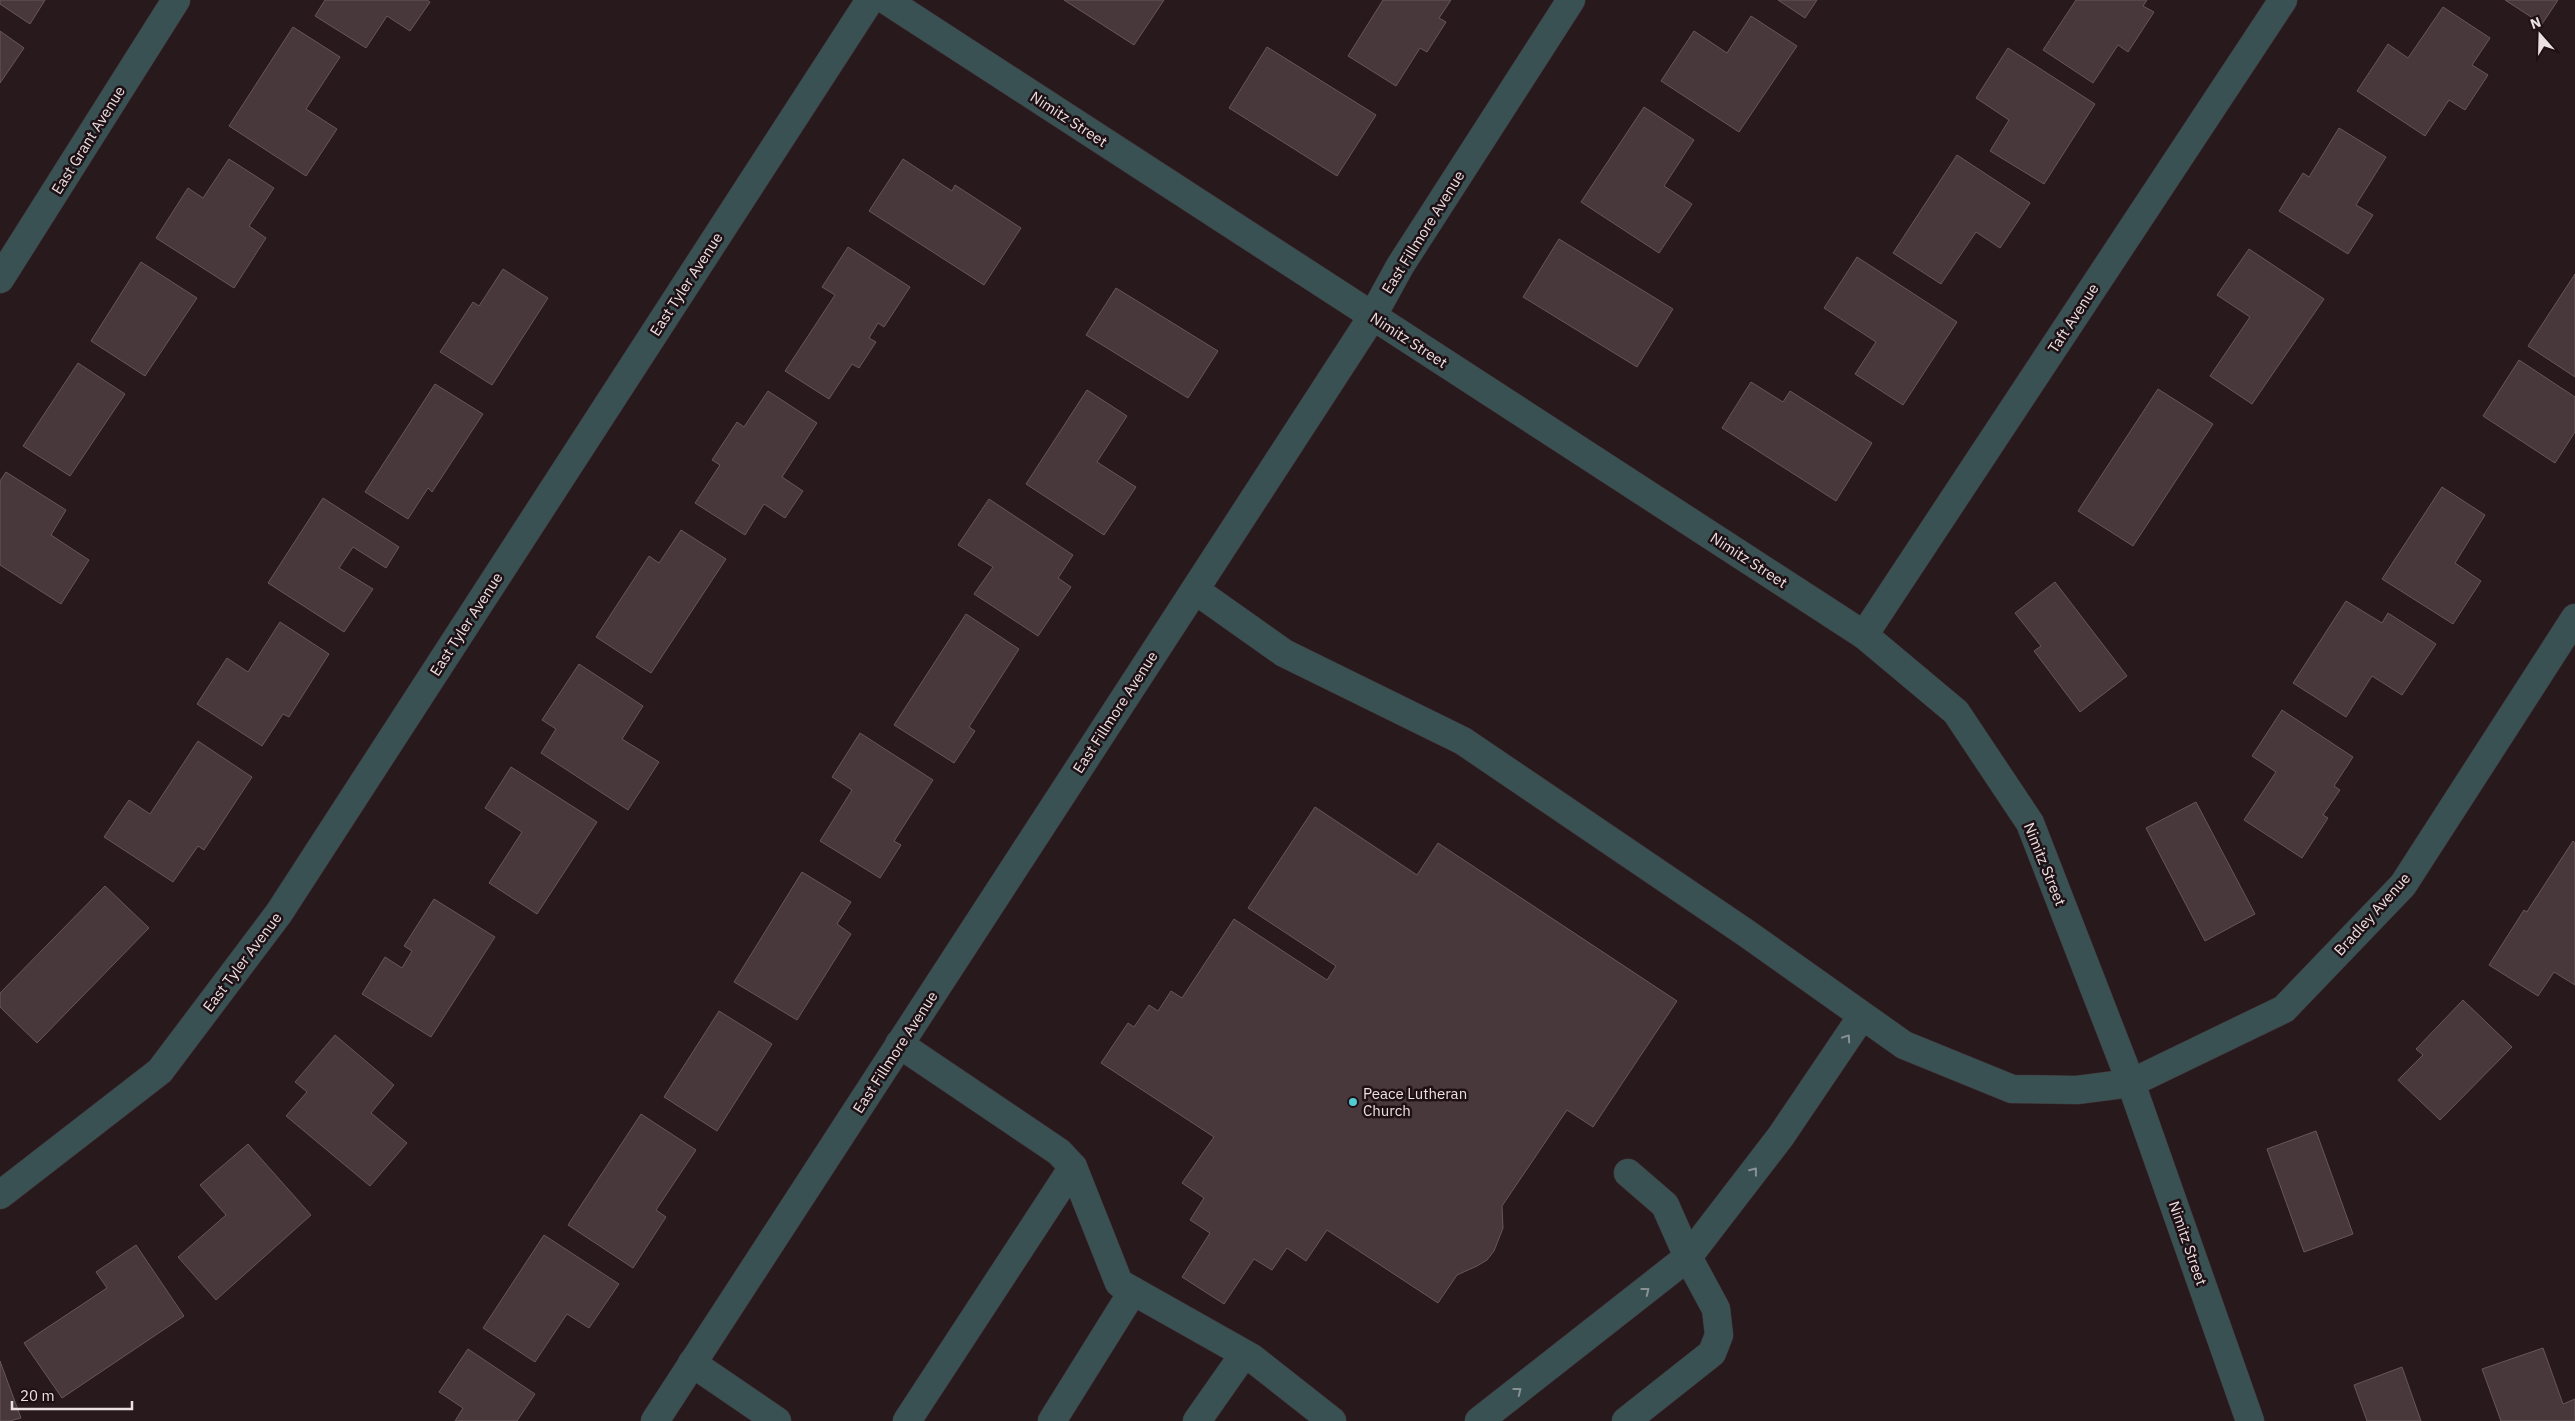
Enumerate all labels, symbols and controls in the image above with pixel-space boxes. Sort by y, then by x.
north arrow [2515,10,2565,60]
text: N [2528,13,2543,33]
street label: East Grant Avenue [47,82,129,198]
street label: Nimitz Street [1027,87,1111,151]
street label: East Fillmore Avenue [1377,167,1469,297]
street label: East Tyler Avenue [645,229,727,339]
street label: Taft Avenue [2043,280,2103,356]
street label: Nimitz Street [1367,308,1451,372]
street label: Nimitz Street [1707,528,1791,592]
street label: East Tyler Avenue [425,569,507,679]
street label: East Fillmore Avenue [1068,647,1162,777]
street label: Nimitz Street [2020,820,2070,908]
street label: Bradley Avenue [2330,869,2414,959]
street label: East Tyler Avenue [198,908,286,1016]
street label: East Fillmore Avenue [848,987,942,1117]
one-way arrow [1841,1034,1850,1044]
place label: Peace Lutheran Church [1363,1084,1467,1120]
marker: Peace Lutheran Church [1347,1096,1359,1108]
one-way arrow [1749,1168,1757,1177]
street label: Nimitz Street [2165,1198,2211,1288]
one-way arrow [1640,1287,1649,1296]
scale bar [12,1378,132,1410]
text: 20 m [20,1386,55,1405]
one-way arrow [1512,1388,1521,1396]

